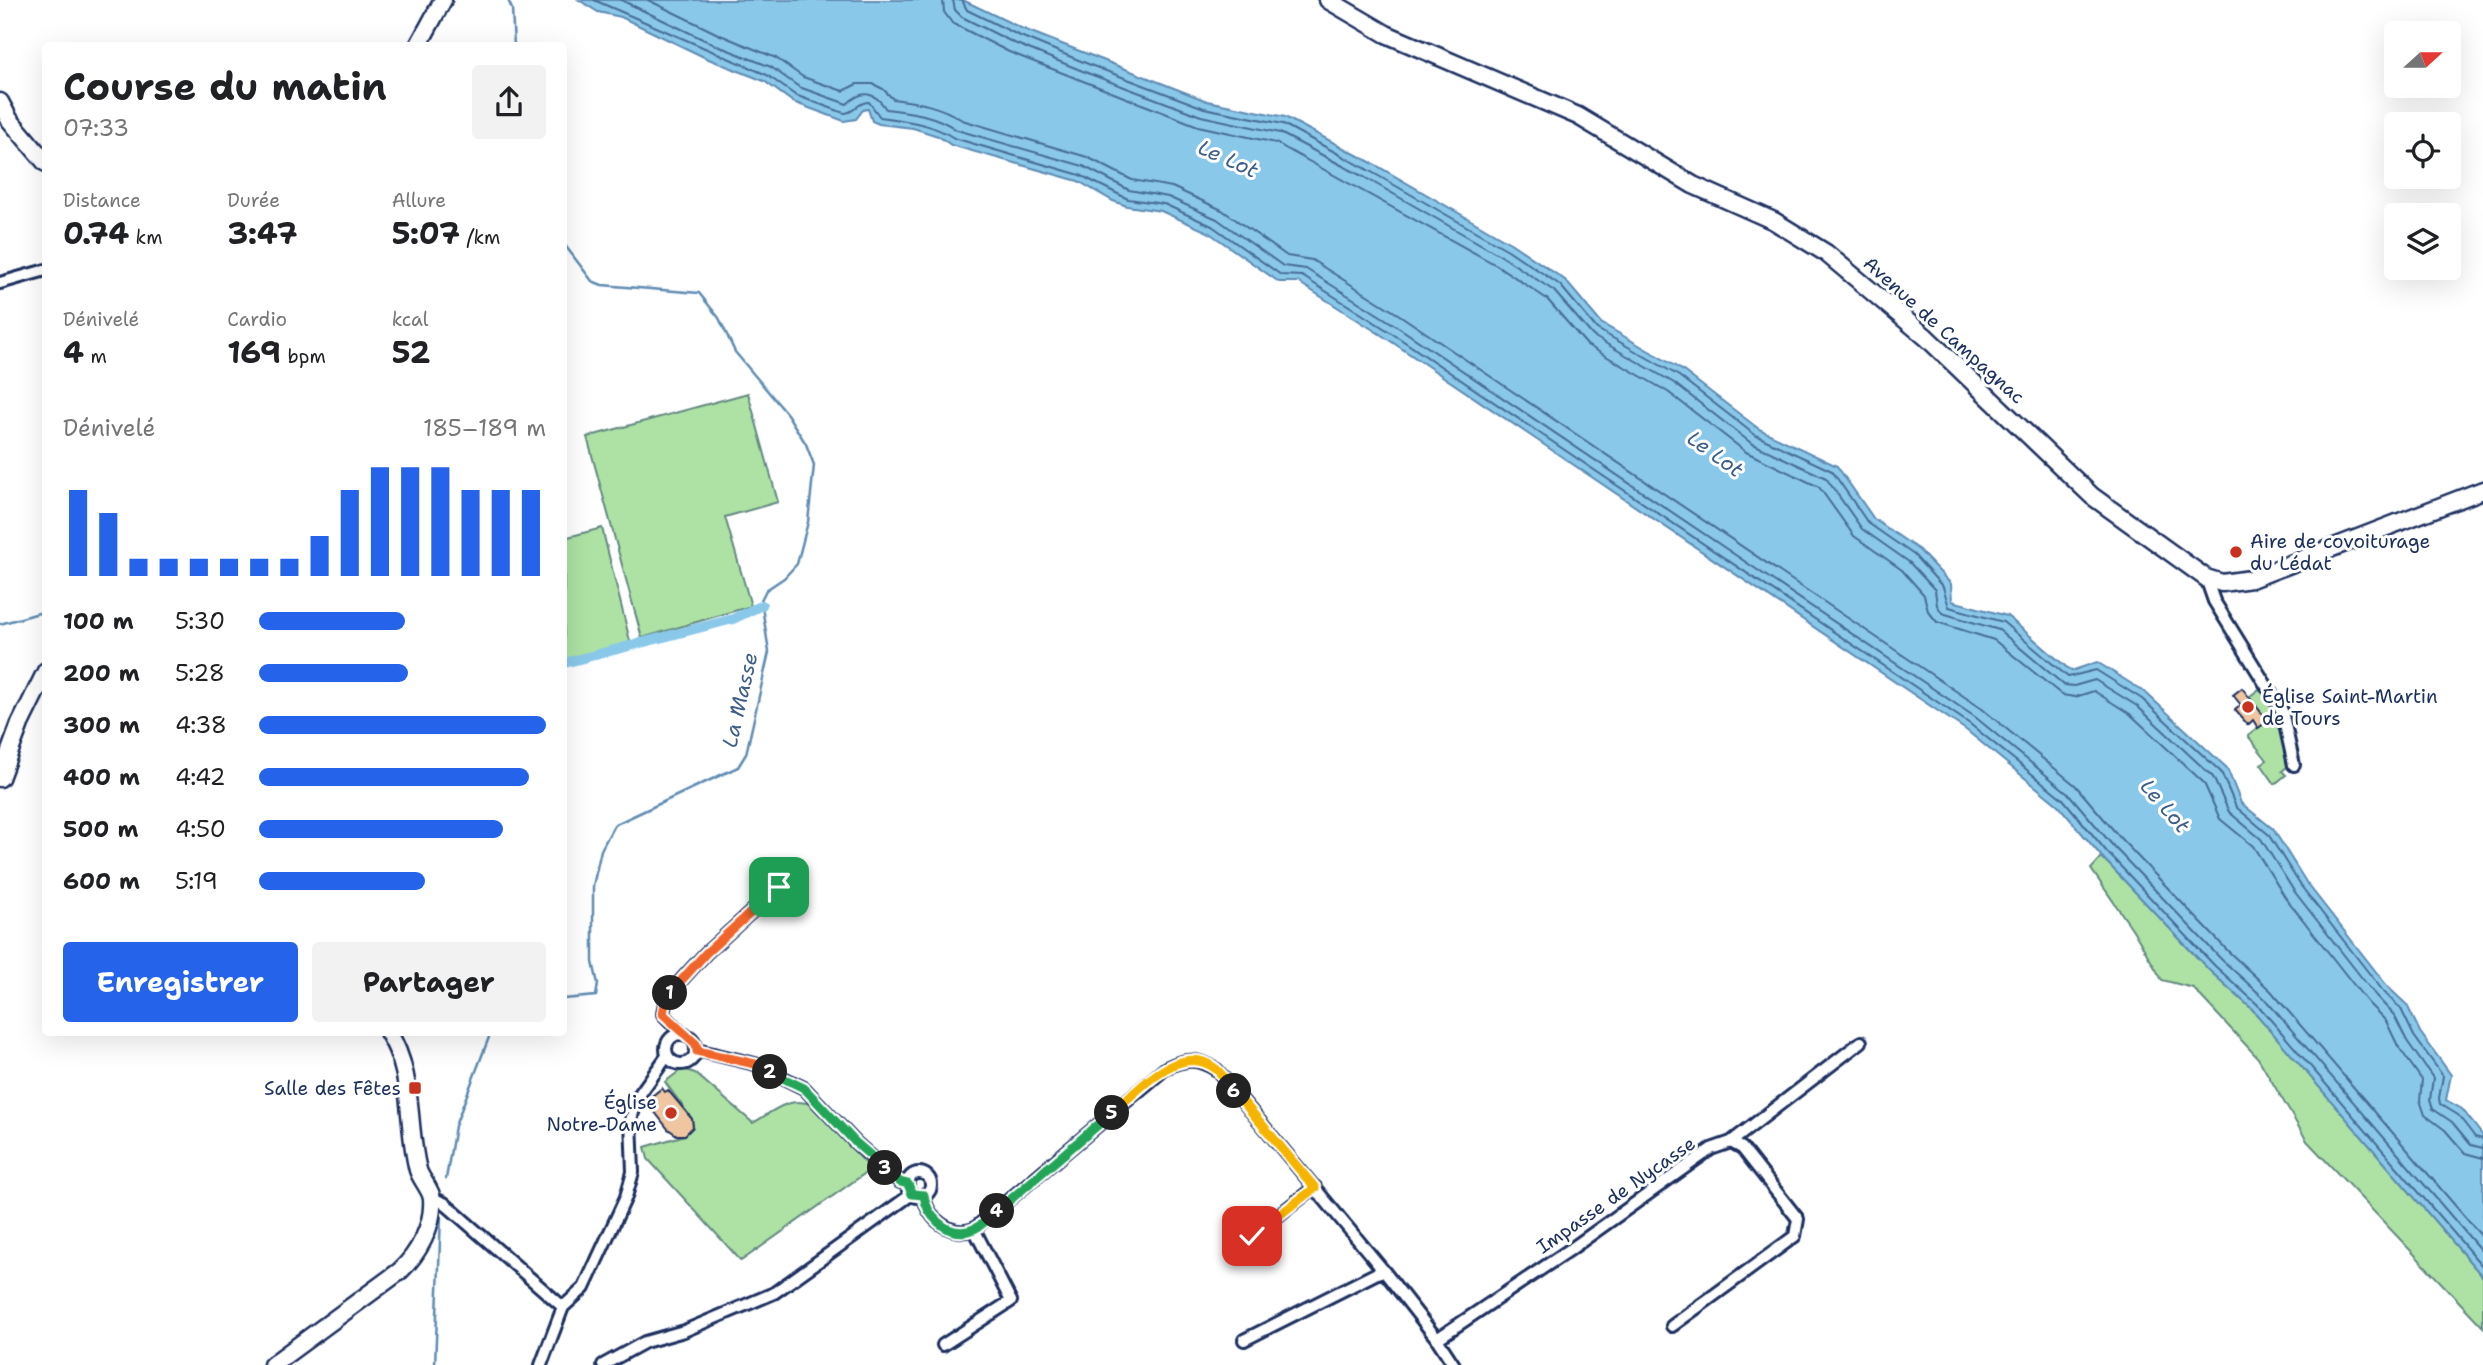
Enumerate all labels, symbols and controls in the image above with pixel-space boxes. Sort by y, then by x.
north arrow [2384,21,2460,98]
map controls [2384,21,2461,280]
text: Course du matin [63,61,387,112]
button: share [472,65,546,139]
button: locate [2384,112,2461,189]
text: 07:33 [63,113,129,143]
water label: Le Lot [1194,133,1263,185]
text: Distance [63,188,141,213]
text: Durée [227,188,280,213]
text: Allure [392,188,446,213]
button: layers [2384,203,2461,280]
text: 0.74 [63,213,129,254]
text: 3:47 [227,213,297,254]
text: 5:07 [392,213,460,254]
text: km [129,225,163,250]
text: /km [460,225,500,250]
street label: Avenue de Campagnac [1858,251,2030,409]
text: Dénivelé [63,307,139,332]
text: Cardio [227,307,287,332]
text: kcal [392,307,429,332]
text: 4 [63,332,84,373]
text: 169 [227,332,281,373]
text: 52 [392,332,430,373]
text: m [84,344,107,369]
text: bpm [281,344,326,369]
text: Dénivelé [63,413,155,443]
text: 185–189 m [423,413,546,443]
water label: Le Lot [1681,424,1749,484]
place label: Aire de covoiturage du Lédat [2250,529,2430,576]
marker: Aire de covoiturage du Lédat [2228,544,2244,560]
text: 100 m [63,606,134,636]
text: 5:30 [175,606,225,636]
water label: La Masse [715,650,765,750]
text: 200 m [63,658,140,688]
text: 5:28 [175,658,225,688]
place label: Église Saint-Martin de Tours [2262,683,2438,731]
marker: Église Saint-Martin de Tours [2240,699,2256,715]
text: 300 m [63,710,140,740]
text: 4:38 [175,710,227,740]
text: 400 m [63,762,140,792]
text: 4:42 [175,762,226,792]
water label: Le Lot [2134,773,2197,840]
text: 500 m [63,814,138,844]
text: 4:50 [175,814,226,844]
pin [749,857,809,917]
text: 600 m [63,866,140,896]
text: 5:19 [175,866,218,896]
icon: arrive [760,868,798,906]
button: Enregistrer [63,942,298,1022]
button: Partager [312,942,546,1022]
pin: 1 [652,976,688,1010]
text: 1 [665,980,674,1005]
pin: 2 [752,1054,788,1090]
text: 2 [763,1059,776,1084]
pin: 6 [1216,1074,1252,1108]
place label: Salle des Fêtes [264,1076,401,1101]
text: 6 [1227,1078,1240,1103]
marker: Salle des Fêtes [407,1080,423,1096]
place label: Église Notre-Dame [546,1089,657,1137]
pin: 5 [1094,1096,1130,1130]
text: 5 [1106,1100,1117,1125]
marker: Église Notre-Dame [663,1105,679,1121]
street label: Impasse de Nycasse [1532,1131,1700,1259]
pin: 3 [868,1150,903,1186]
text: 3 [878,1155,891,1180]
pin: 4 [979,1194,1014,1228]
text: 4 [990,1198,1003,1223]
pin [1222,1206,1282,1266]
icon: check [1233,1217,1271,1255]

